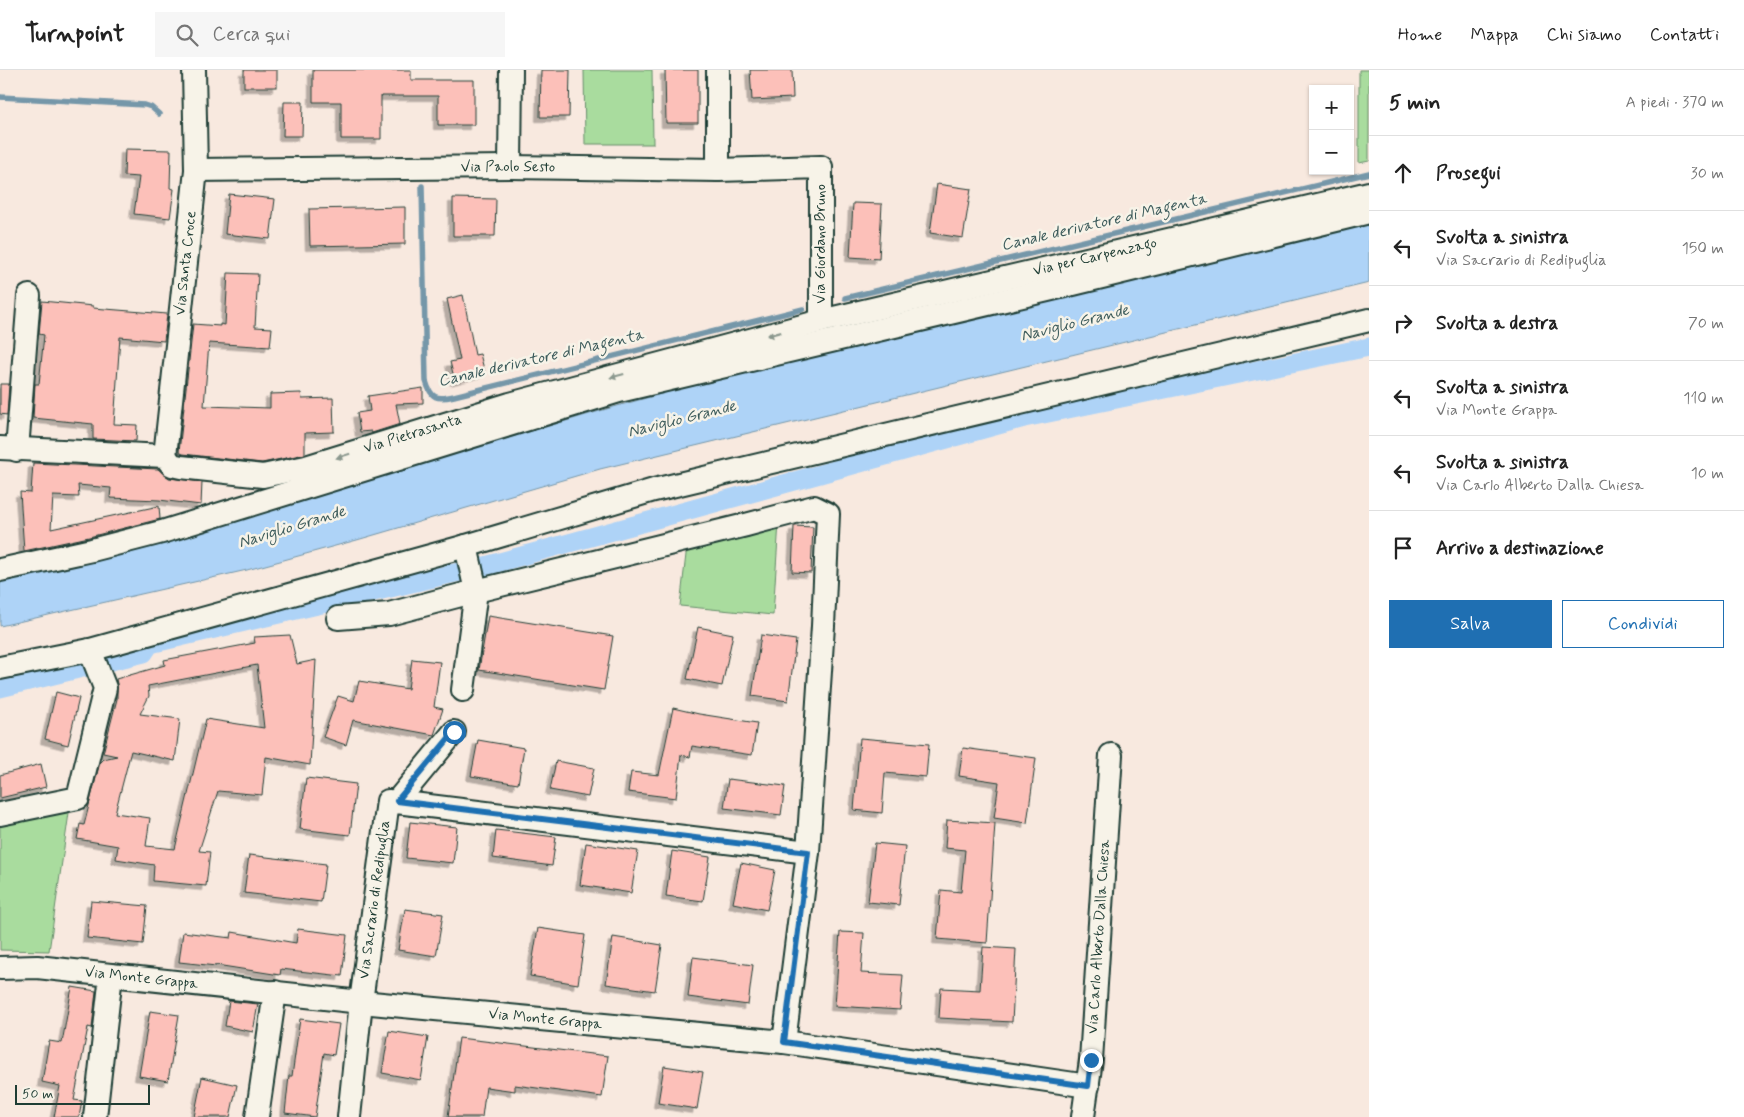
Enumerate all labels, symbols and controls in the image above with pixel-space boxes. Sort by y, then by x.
search box [155,12,505,57]
text: Turnpoint [25,19,125,50]
icon: search [173,21,201,49]
text: Cerca qui [213,22,290,47]
text: Home [1398,23,1442,47]
text: Mappa [1470,23,1519,47]
text: Chi siamo [1547,23,1622,47]
text: Contatti [1650,23,1719,47]
map controls [1309,85,1354,175]
button: + [1309,85,1354,130]
text: 5 min [1389,89,1441,117]
text: A piedi · 370 m [1626,92,1724,113]
button: − [1309,130,1354,175]
street label: Via Paolo Sesto [461,157,555,178]
icon: ahead [1389,159,1417,187]
text: Prosegui [1436,161,1501,186]
text: 30 m [1691,163,1724,184]
street label: Via Giordano Bruno [811,184,831,304]
water label: Canale derivatore di Magenta [999,188,1211,258]
street label: Via Santa Croce [170,210,201,316]
text: Svolta a sinistra [1436,225,1569,250]
street label: Via per Carpenzago [1031,233,1159,281]
icon: left [1389,234,1417,262]
text: 150 m [1682,238,1724,259]
text: Via Sacrario di Redipuglia [1436,250,1606,271]
water label: Naviglio Grande [1019,299,1132,349]
icon: right [1389,309,1417,337]
text: Svolta a destra [1436,311,1558,336]
text: 70 m [1688,313,1724,334]
water label: Canale derivatore di Magenta [436,324,648,394]
one-way arrow [766,330,781,338]
one-way arrow [609,372,624,380]
text: Svolta a sinistra [1436,375,1569,400]
icon: left [1389,384,1417,412]
text: 110 m [1683,388,1724,409]
water label: Naviglio Grande [626,395,739,445]
text: Via Monte Grappa [1436,400,1557,421]
street label: Via Pietrasanta [361,409,465,459]
text: Svolta a sinistra [1436,450,1569,475]
one-way arrow [336,452,351,460]
icon: left [1389,459,1417,487]
text: 10 m [1691,463,1724,484]
text: Via Carlo Alberto Dalla Chiesa [1436,475,1644,496]
water label: Naviglio Grande [236,501,349,555]
icon: arrive [1389,534,1417,562]
text: Arrivo a destinazione [1436,536,1604,561]
button: Salva [1389,600,1552,648]
button: Condividi [1562,600,1724,648]
route start [443,721,466,744]
street label: Via Sacrario di Redipuglia [354,819,395,980]
street label: Via Carlo Alberto Dalla Chiesa [1083,838,1115,1035]
street label: Via Monte Grappa [84,962,200,994]
street label: Via Monte Grappa [488,1004,604,1035]
route end [1080,1049,1103,1072]
scale bar [15,1082,150,1105]
text: 50 m [22,1085,53,1103]

